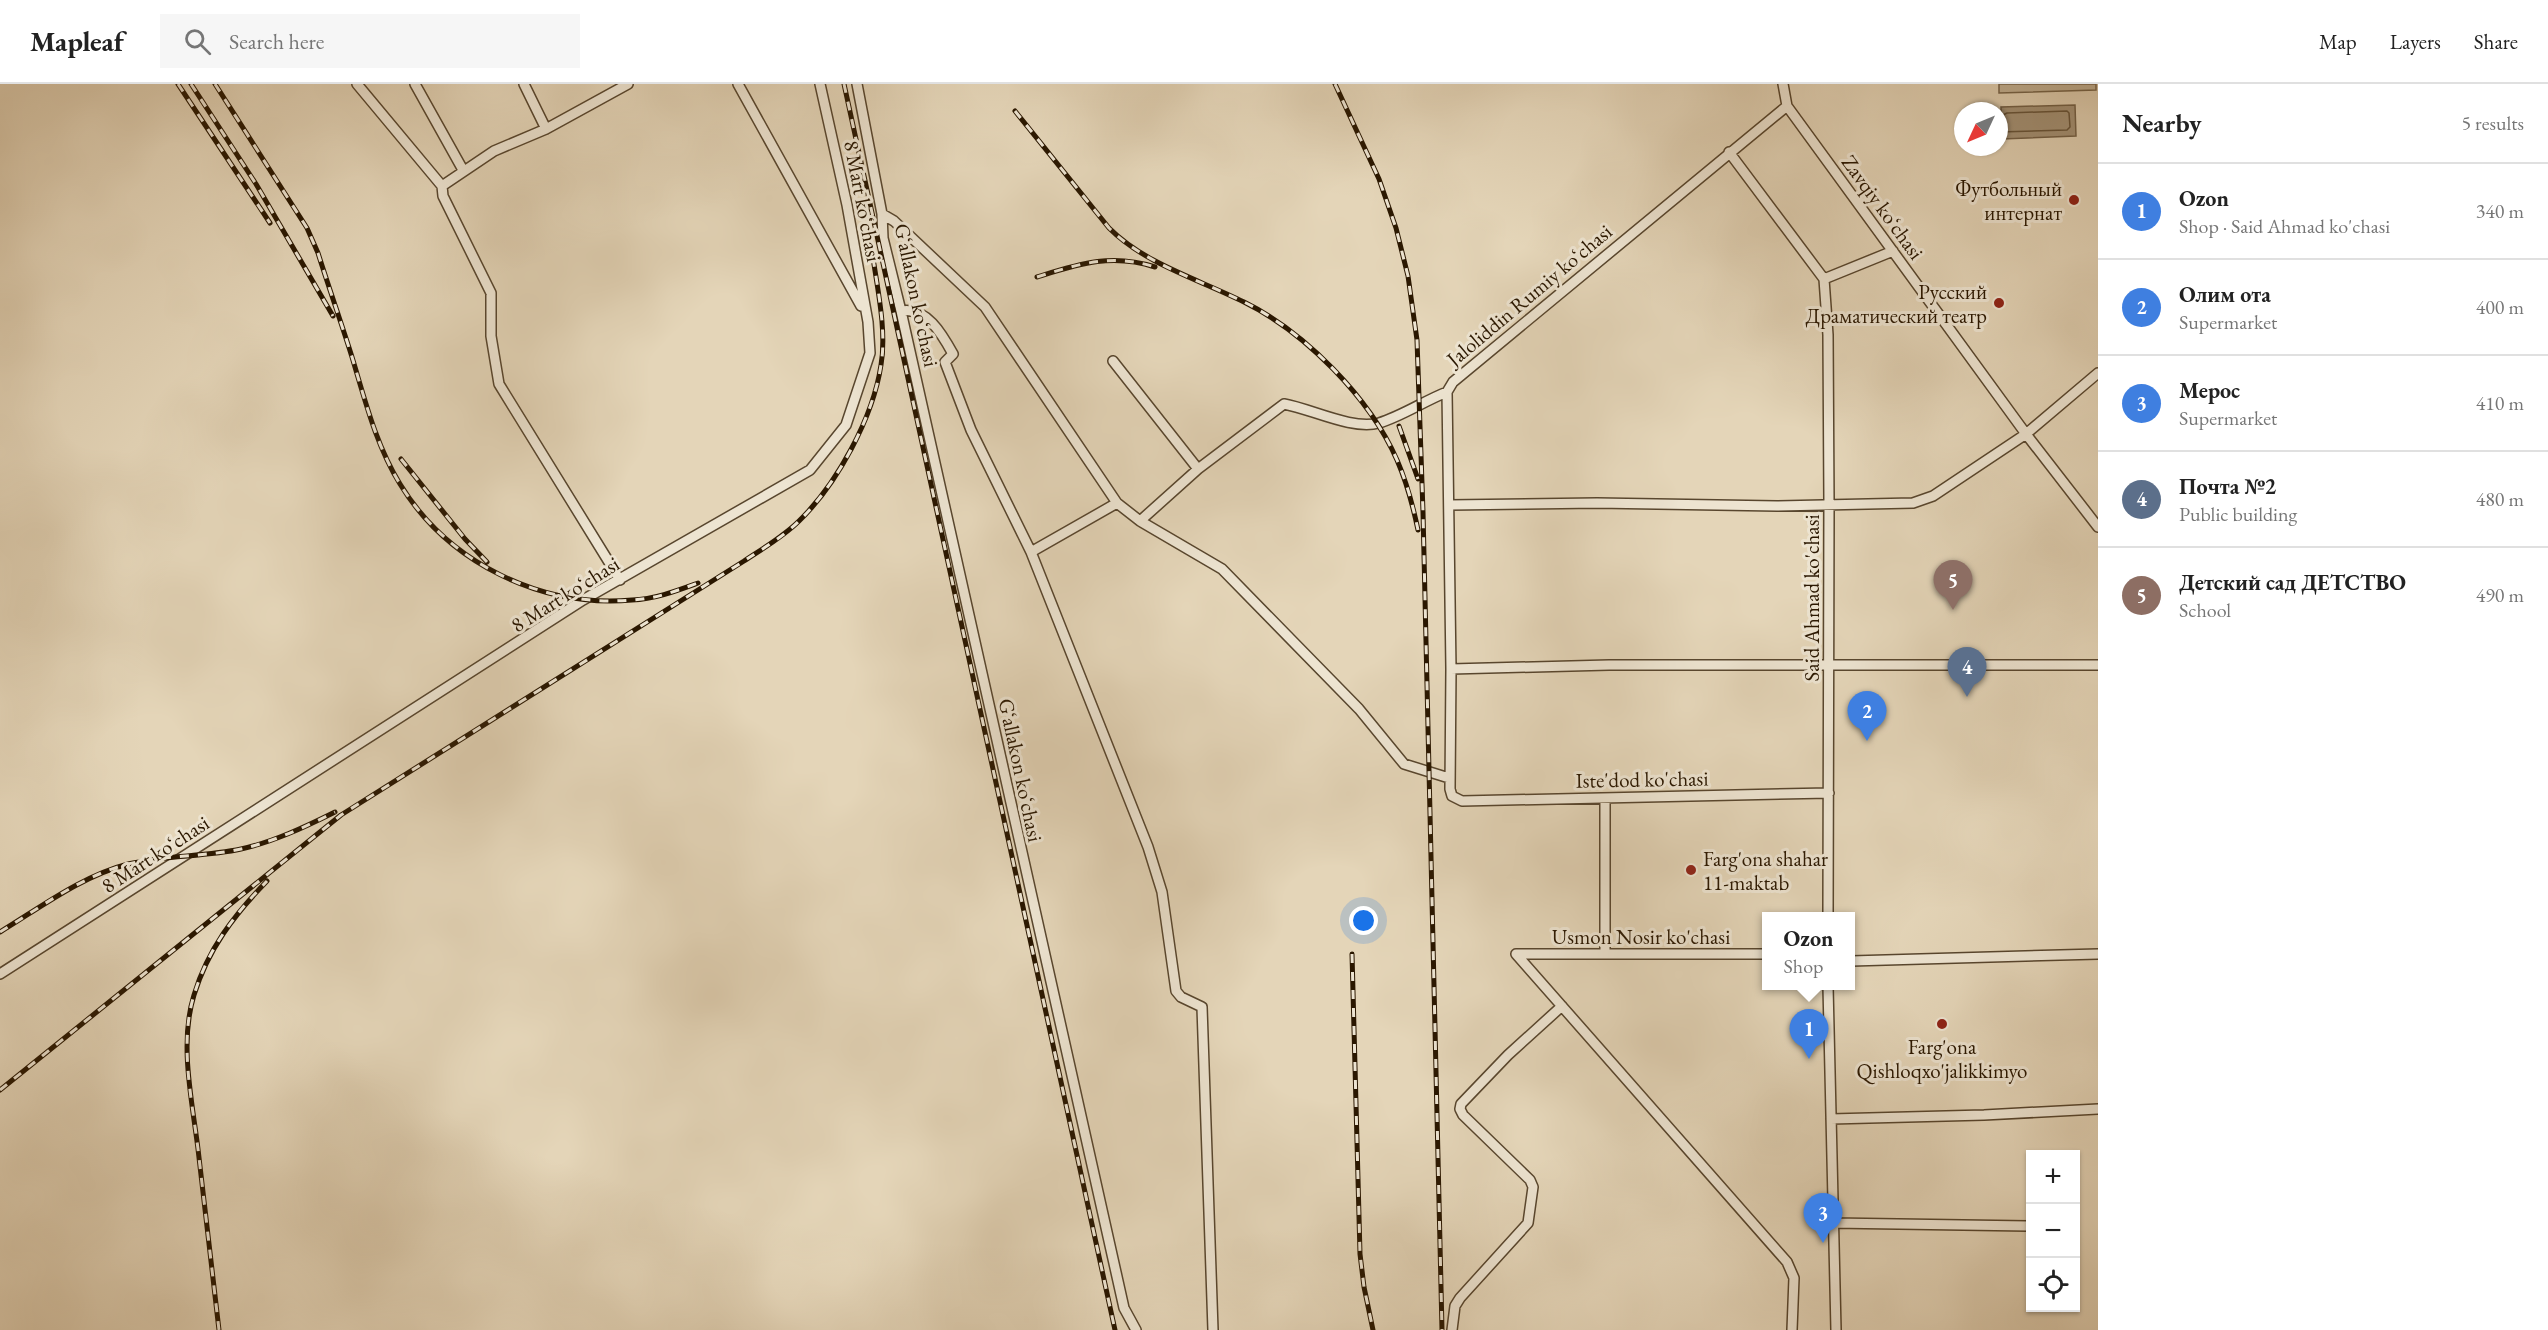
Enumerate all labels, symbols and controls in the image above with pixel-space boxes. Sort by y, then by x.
search box [160,14,580,68]
text: Mapleaf [30,23,124,59]
icon: search [181,25,214,58]
text: Search here [229,27,324,56]
text: Map [2319,28,2357,55]
text: Layers [2390,28,2441,55]
text: Share [2474,28,2518,55]
north arrow [1954,102,2008,156]
text: Nearby [2122,106,2202,140]
text: 5 results [2461,110,2524,136]
street label: 8 Mart koʻchasi [838,138,888,264]
street label: Zavqiy koʻchasi [1836,149,1930,265]
place label: Футбольный интернат [1955,175,2062,226]
text: Ozon [2179,184,2229,213]
marker: Футбольный интернат [2067,193,2081,207]
text: 1 [2136,198,2147,224]
text: 340 m [2476,198,2524,224]
text: Shop · Said Ahmad ko'chasi [2179,213,2390,239]
street label: Jaloliddin Rumiy koʻchasi [1439,218,1617,373]
street label: Gʻallakon koʻchasi [889,221,945,369]
place label: Русский Драматический театр [1805,278,1987,329]
text: Олим ота [2179,280,2271,309]
text: 2 [2136,294,2147,320]
text: 400 m [2476,294,2524,320]
marker: Русский Драматический театр [1992,296,2006,310]
text: Supermarket [2179,309,2277,335]
text: Мерос [2179,376,2240,405]
text: 3 [2136,390,2147,416]
text: 410 m [2476,390,2524,416]
text: Supermarket [2179,405,2277,431]
text: Почта №2 [2179,472,2276,501]
text: 4 [2136,486,2147,512]
text: 480 m [2476,486,2524,512]
text: Public building [2179,501,2297,527]
street label: Said Ahmad ko'chasi [1798,514,1825,682]
street label: 8 Mart koʻchasi [506,550,624,638]
pin: 5 [1934,560,1972,610]
text: Детский сад ДЕТСТВО [2179,568,2406,597]
text: 5 [2136,582,2147,608]
text: 490 m [2476,582,2524,608]
text: School [2179,597,2231,623]
pin: 4 [1948,648,1986,697]
pin: 2 [1848,692,1886,741]
street label: Gʻallakon koʻchasi [993,696,1049,844]
street label: Iste'dod ko'chasi [1575,764,1709,794]
street label: 8 Mart koʻchasi [96,809,214,899]
place label: Farg'ona shahar 11-maktab [1703,845,1828,896]
marker: Farg'ona shahar 11-maktab [1684,863,1698,877]
your location [1349,906,1378,935]
popup [1762,912,1855,990]
street label: Usmon Nosir ko'chasi [1552,923,1730,950]
text: Ozon [1784,924,1833,953]
text: Shop [1784,953,1823,979]
pin: 1 [1790,1010,1828,1059]
marker: Farg'ona Qishloqxo'jalikkimyo [1935,1017,1949,1031]
place label: Farg'ona Qishloqxo'jalikkimyo [1857,1033,2027,1085]
map controls [2026,1150,2080,1312]
button: + [2026,1150,2080,1204]
pin: 3 [1804,1194,1842,1243]
button: − [2026,1204,2080,1258]
button: locate [2026,1258,2080,1312]

